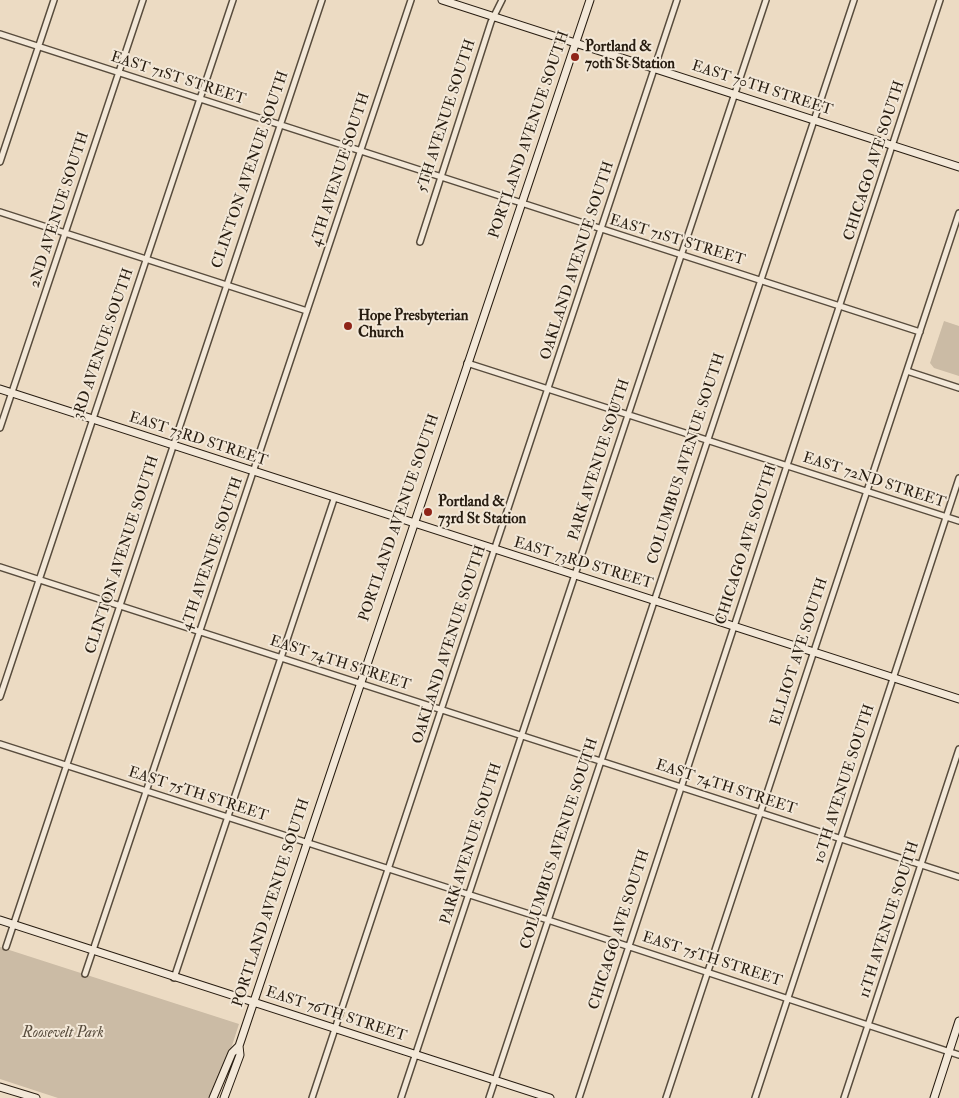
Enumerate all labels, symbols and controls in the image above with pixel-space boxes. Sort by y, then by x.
street label: PORTLAND AVENUE SOUTH [486,29,574,241]
street label: 5TH AVENUE SOUTH [414,37,480,195]
place label: Portland & 70th St Station [585,39,675,74]
street label: EAST 71ST STREET [108,49,248,109]
marker: Portland & 70th St Station [569,51,581,63]
street label: EAST 70TH STREET [689,58,835,120]
street label: CLINTON AVENUE SOUTH [209,69,293,271]
street label: CHICAGO AVE SOUTH [841,79,909,243]
street label: 4TH AVENUE SOUTH [308,91,374,249]
street label: 2ND AVENUE SOUTH [26,130,94,290]
street label: OAKLAND AVENUE SOUTH [537,159,619,363]
street label: EAST 71ST STREET [607,212,747,270]
street label: 3RD AVENUE SOUTH [70,266,138,422]
place label: Hope Presbyterian Church [358,308,468,343]
marker: Hope Presbyterian Church [342,320,354,332]
street label: COLUMBUS AVENUE SOUTH [644,351,730,567]
street label: PARK AVENUE SOUTH [565,377,635,543]
street label: EAST 73RD STREET [126,409,270,471]
street label: PORTLAND AVENUE SOUTH [356,412,444,624]
street label: EAST 72ND STREET [800,449,948,513]
street label: CLINTON AVENUE SOUTH [82,454,164,656]
street label: CHICAGO AVE SOUTH [713,463,781,627]
street label: 4TH AVENUE SOUTH [178,475,248,633]
place label: Portland & 73rd St Station [438,494,526,529]
marker: Portland & 73rd St Station [422,506,434,518]
street label: EAST 73RD STREET [511,534,655,594]
street label: OAKLAND AVENUE SOUTH [409,543,491,747]
street label: ELLIOT AVE SOUTH [768,576,832,728]
street label: EAST 74TH STREET [267,633,413,695]
street label: 10TH AVENUE SOUTH [811,702,879,866]
street label: COLUMBUS AVENUE SOUTH [517,736,603,952]
street label: EAST 74TH STREET [653,757,799,819]
street label: PARK AVENUE SOUTH [437,761,507,927]
street label: EAST 75TH STREET [126,764,270,826]
street label: PORTLAND AVENUE SOUTH [230,796,314,1010]
street label: 11TH AVENUE SOUTH [856,839,924,1001]
street label: CHICAGO AVE SOUTH [586,848,654,1012]
street label: EAST 75TH STREET [640,929,784,991]
street label: EAST 76TH STREET [263,984,409,1046]
park label: Roosevelt Park [22,1025,104,1043]

